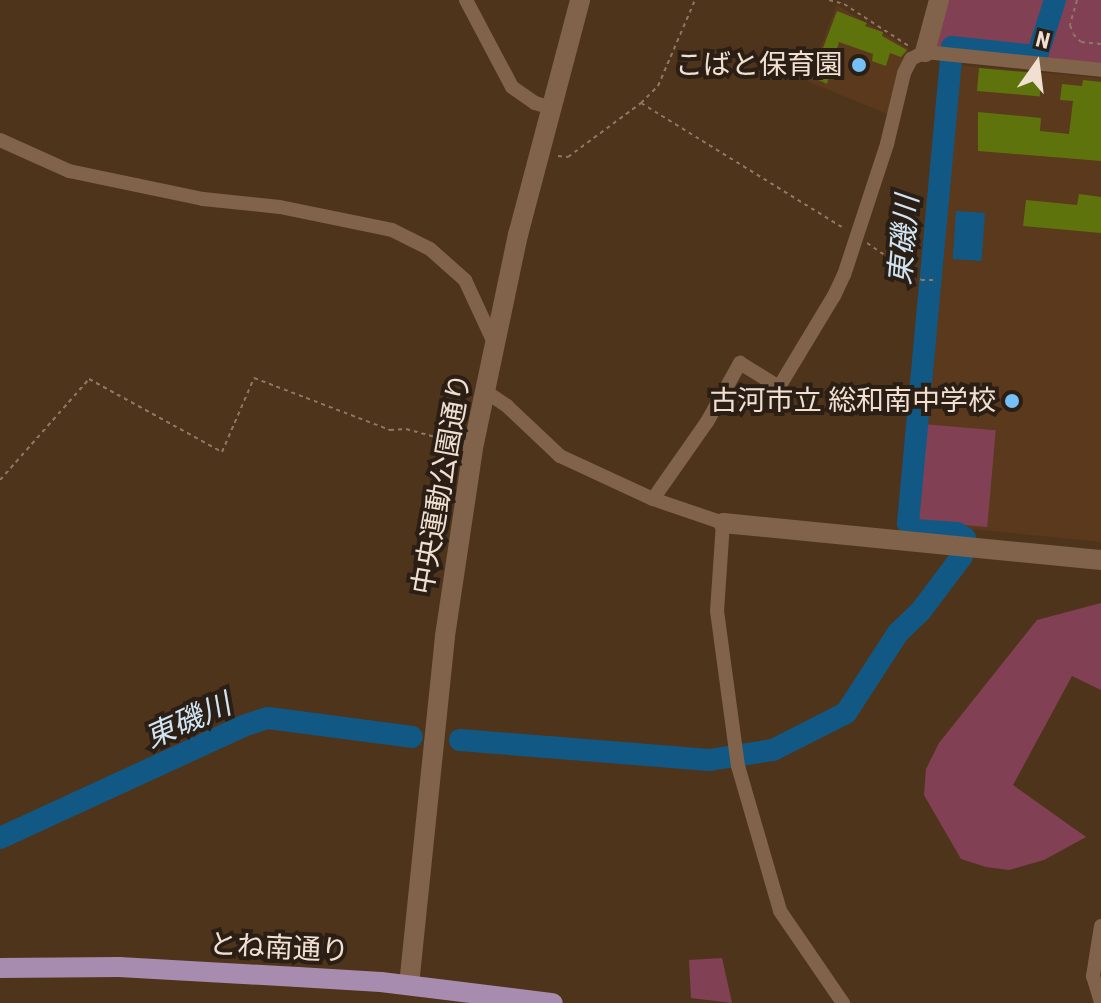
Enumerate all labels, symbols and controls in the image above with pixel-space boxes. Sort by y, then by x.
north arrow [997,24,1077,104]
text: N [1033,26,1052,54]
place label: こばと保育園 [675,48,843,82]
marker: こばと保育園 [850,56,868,74]
water label: 東磯川 [882,194,926,286]
street label: 中央運動公園通り [406,371,478,597]
place label: 古河市立 総和南中学校 [710,384,996,418]
marker: 古河市立 総和南中学校 [1003,392,1021,410]
water label: 東磯川 [140,686,236,756]
street label: とね南通り [208,928,350,968]

